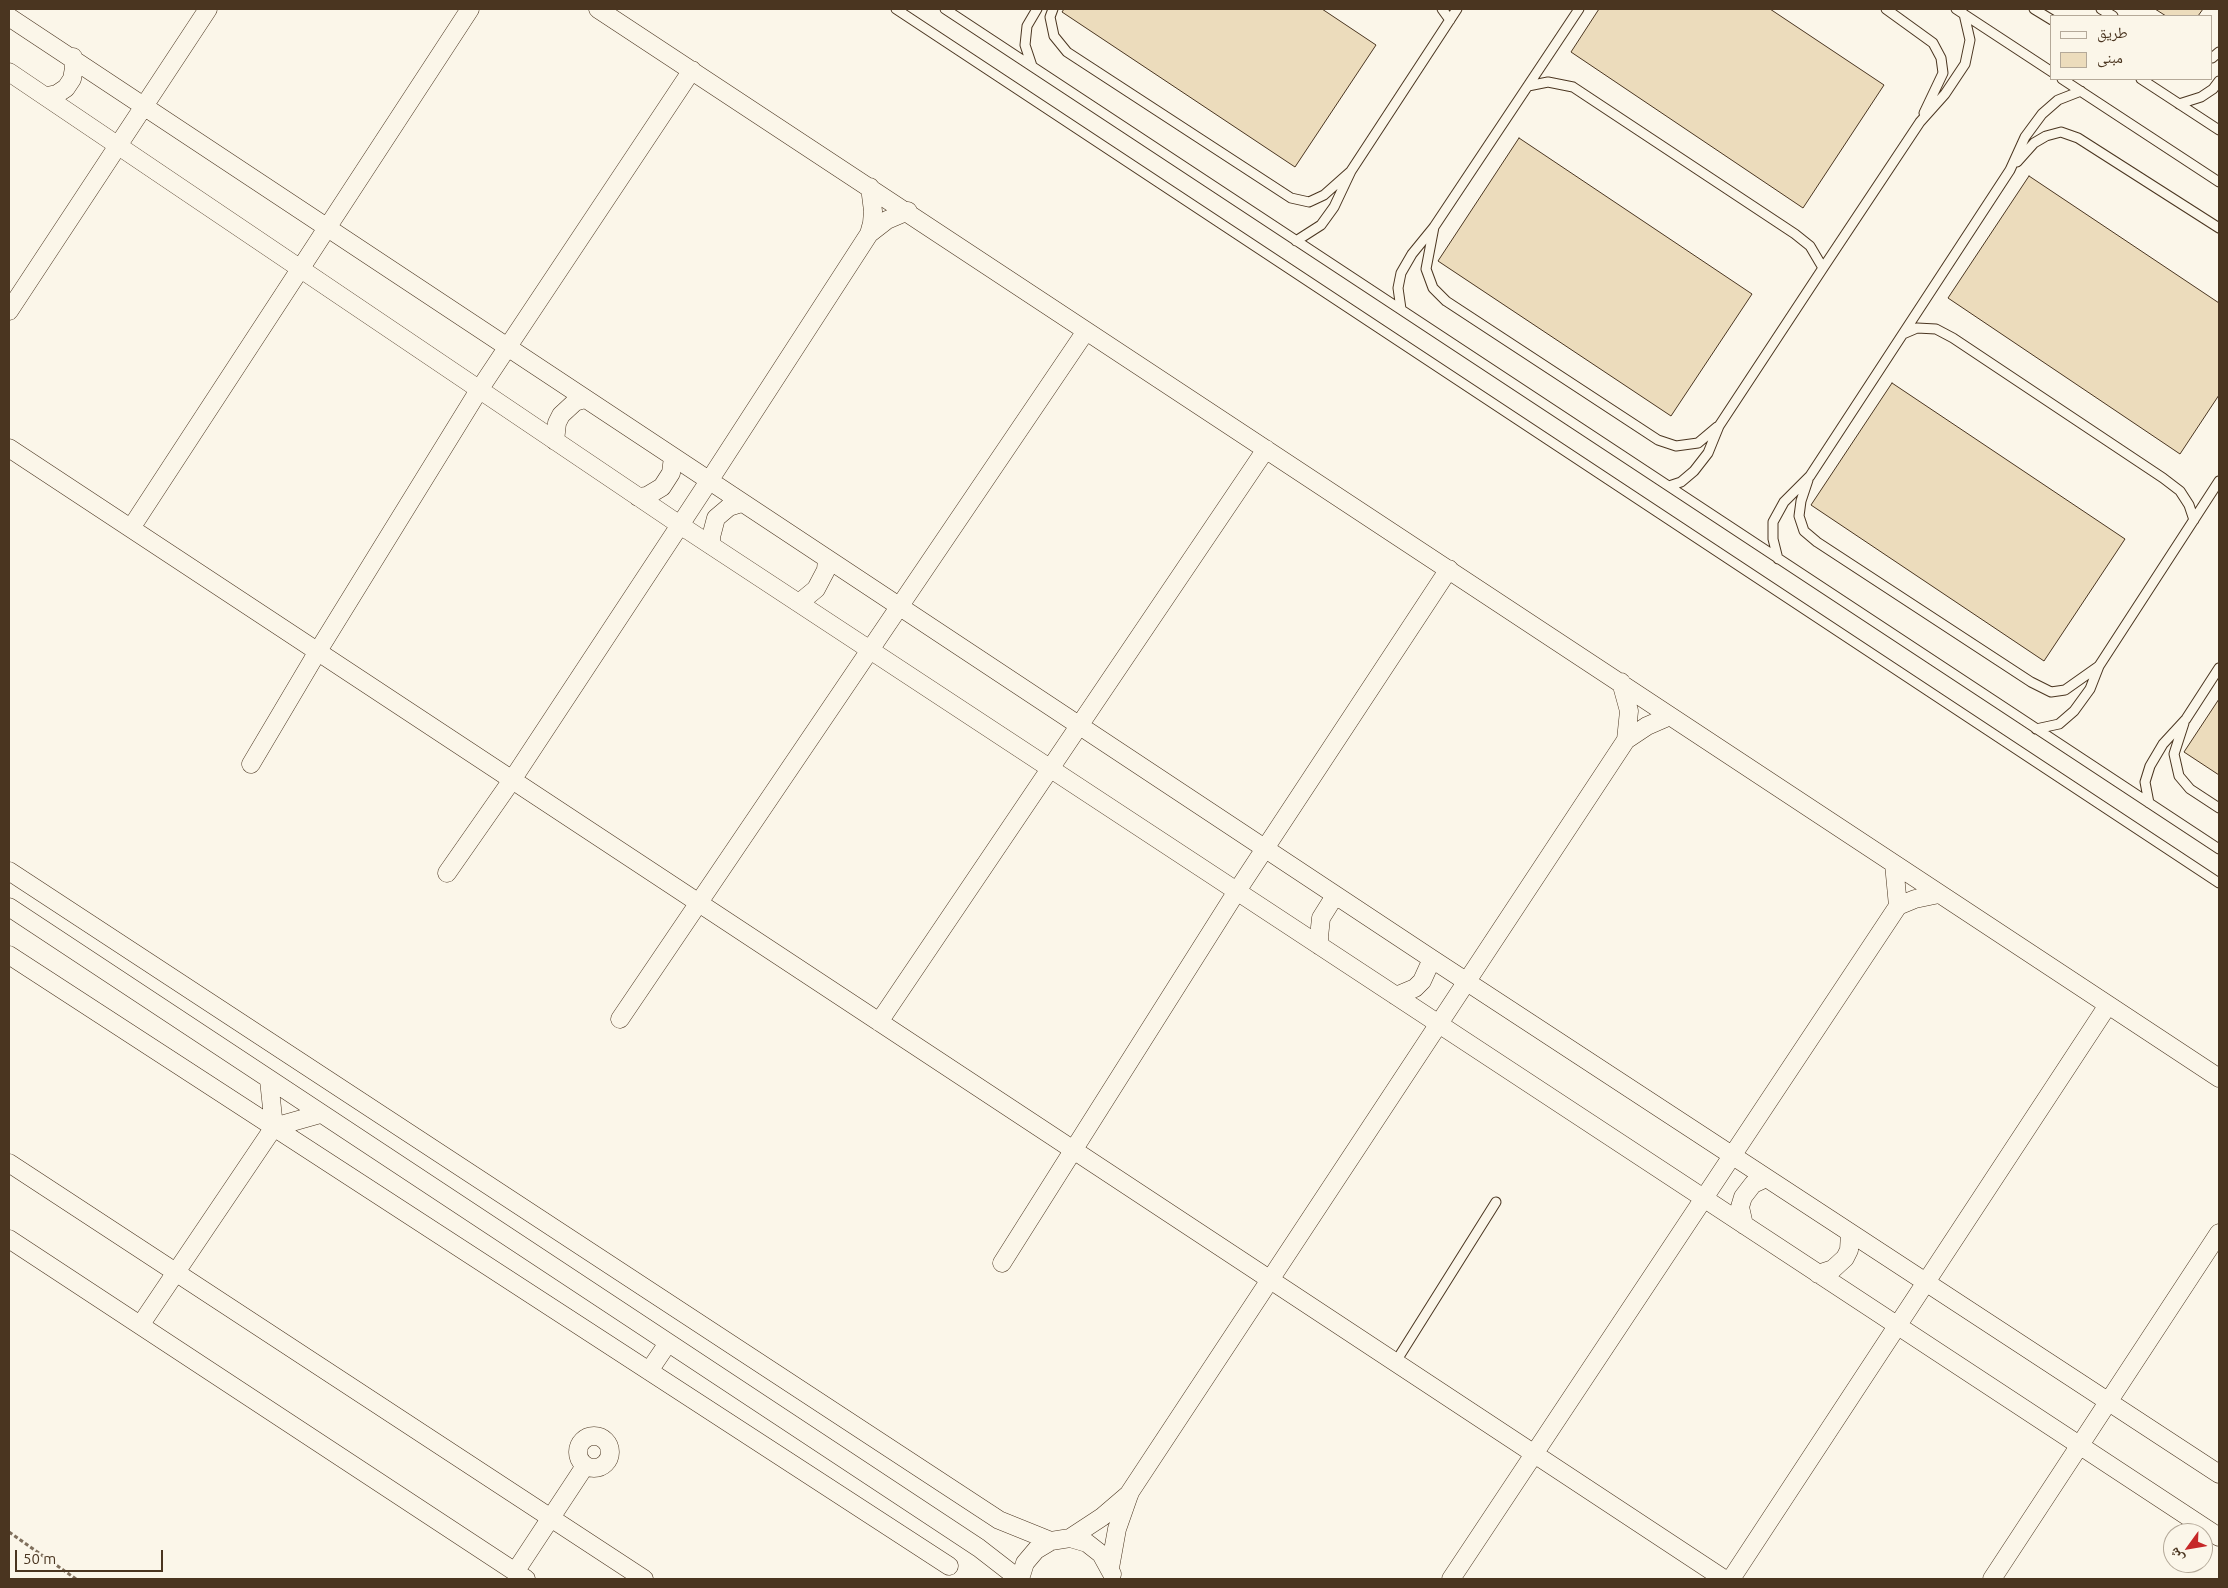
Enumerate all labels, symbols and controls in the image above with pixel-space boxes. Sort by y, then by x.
legend [2050,15,2213,80]
text: طريق [2097,24,2128,41]
text: مبنى [2097,49,2123,66]
north arrow [2163,1523,2213,1573]
scale bar [18,1540,165,1572]
text: ش [2165,1545,2187,1566]
text: 50 m [23,1550,56,1567]

